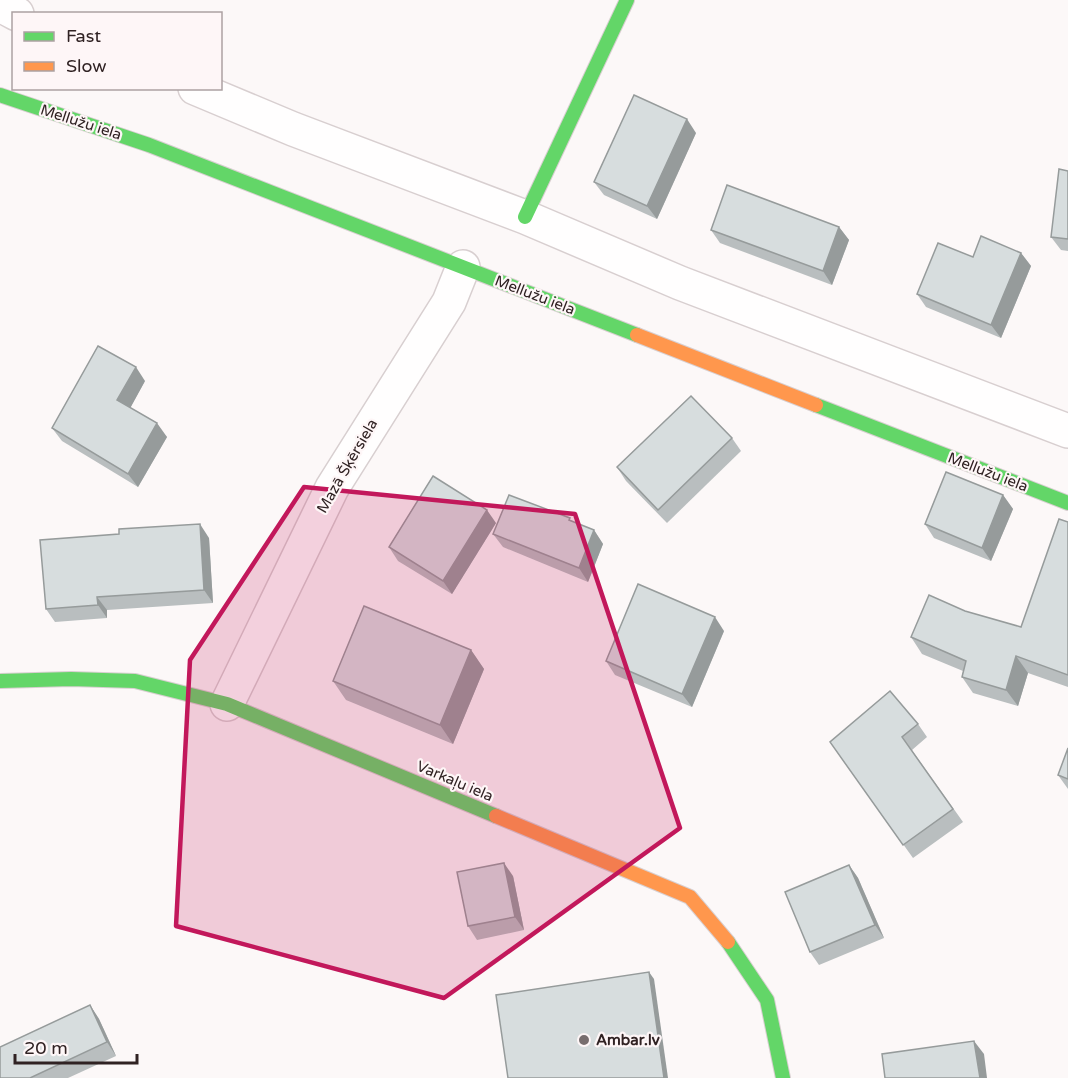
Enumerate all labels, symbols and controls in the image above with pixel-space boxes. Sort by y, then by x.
legend [12,12,222,90]
text: Fast [66,25,101,47]
text: Slow [66,55,107,77]
street label: Mellužu iela [38,100,124,144]
street label: Mellužu iela [492,271,578,319]
street label: Mazā Šķērsiela [313,416,381,516]
street label: Mellužu iela [945,448,1031,496]
street label: Varkaļu iela [414,757,496,805]
scale bar [15,1027,136,1065]
place label: Ambar.lv [596,1031,660,1049]
marker: Ambar.lv [577,1033,591,1047]
text: 20 m [24,1037,68,1059]

